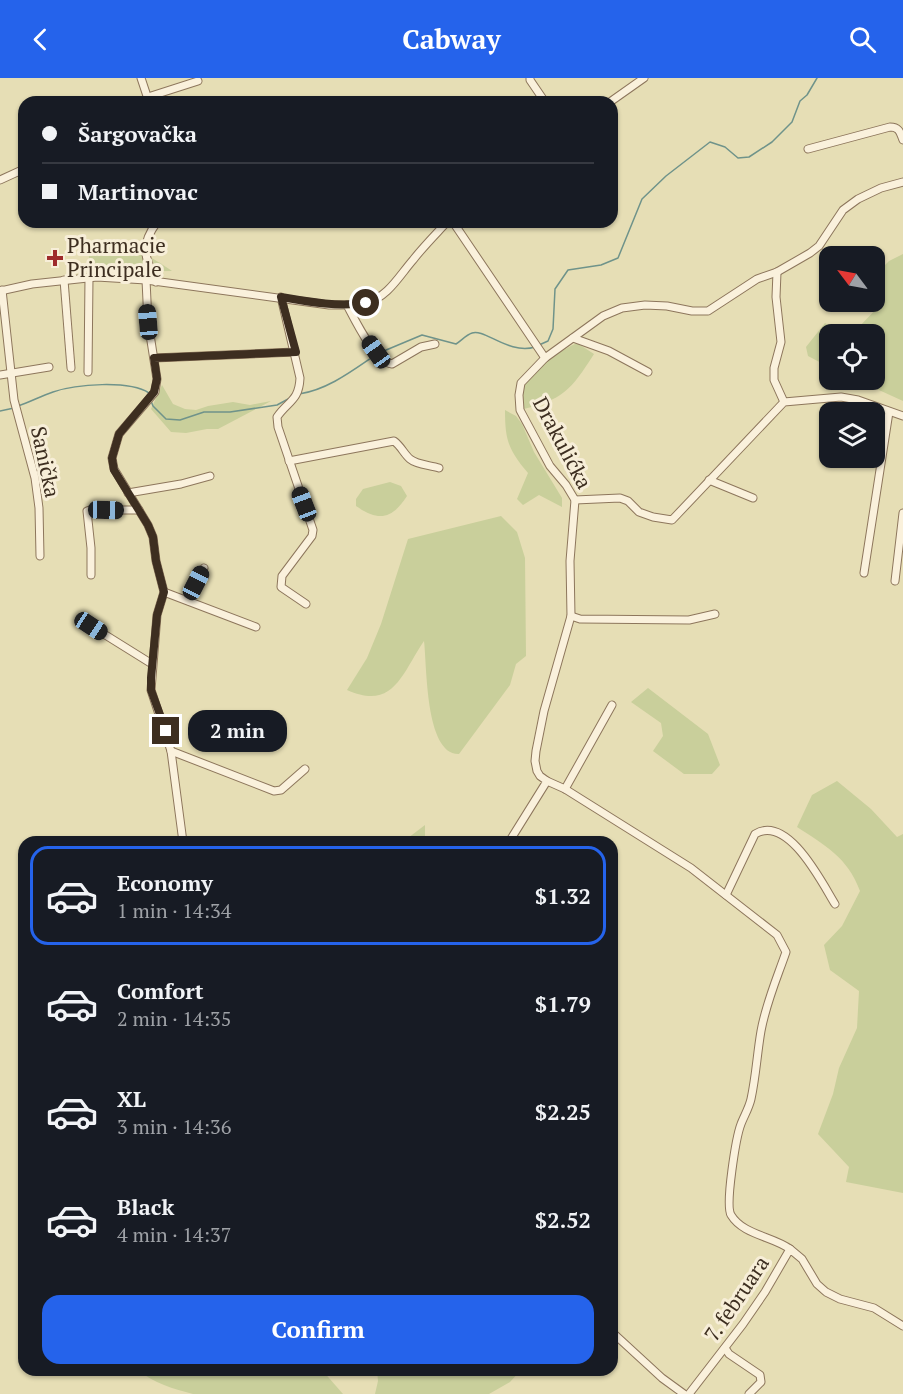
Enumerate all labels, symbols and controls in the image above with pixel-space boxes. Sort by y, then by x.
text: Cabway [402,21,501,57]
icon: back [24,23,57,56]
icon: search [846,23,879,56]
text: Šargovačka [78,119,197,148]
text: Martinovac [78,177,198,206]
place label: Pharmacie Principale [67,231,166,283]
north arrow [819,246,885,312]
map controls [819,246,885,468]
marker: Pharmacie Principale [48,251,62,265]
route start [352,289,379,316]
car [137,303,159,341]
button: locate [819,324,885,390]
car [358,332,394,372]
street label: Drakulićka [527,392,599,494]
button: layers [819,402,885,468]
street label: Sanička [25,424,67,500]
car [289,484,319,524]
car [88,501,124,519]
car [180,563,212,603]
car [71,609,111,643]
callout: 2 min [187,710,286,752]
route end [152,717,179,744]
text: 2 min [210,717,265,744]
text: Economy [117,868,213,897]
icon: car [45,869,99,923]
text: $1.32 [535,881,591,910]
text: 1 min · 14:34 [117,897,231,924]
text: Comfort [117,976,203,1005]
icon: car [45,977,99,1031]
text: $1.79 [535,989,591,1018]
text: 2 min · 14:35 [117,1005,231,1032]
text: XL [117,1084,146,1113]
icon: car [45,1085,99,1139]
text: $2.25 [535,1097,591,1126]
text: 3 min · 14:36 [117,1113,231,1140]
text: Black [117,1192,174,1221]
icon: car [45,1193,99,1247]
text: $2.52 [535,1205,591,1234]
text: 4 min · 14:37 [117,1221,231,1248]
street label: 7. februara [697,1250,775,1347]
button: Confirm [42,1295,594,1364]

